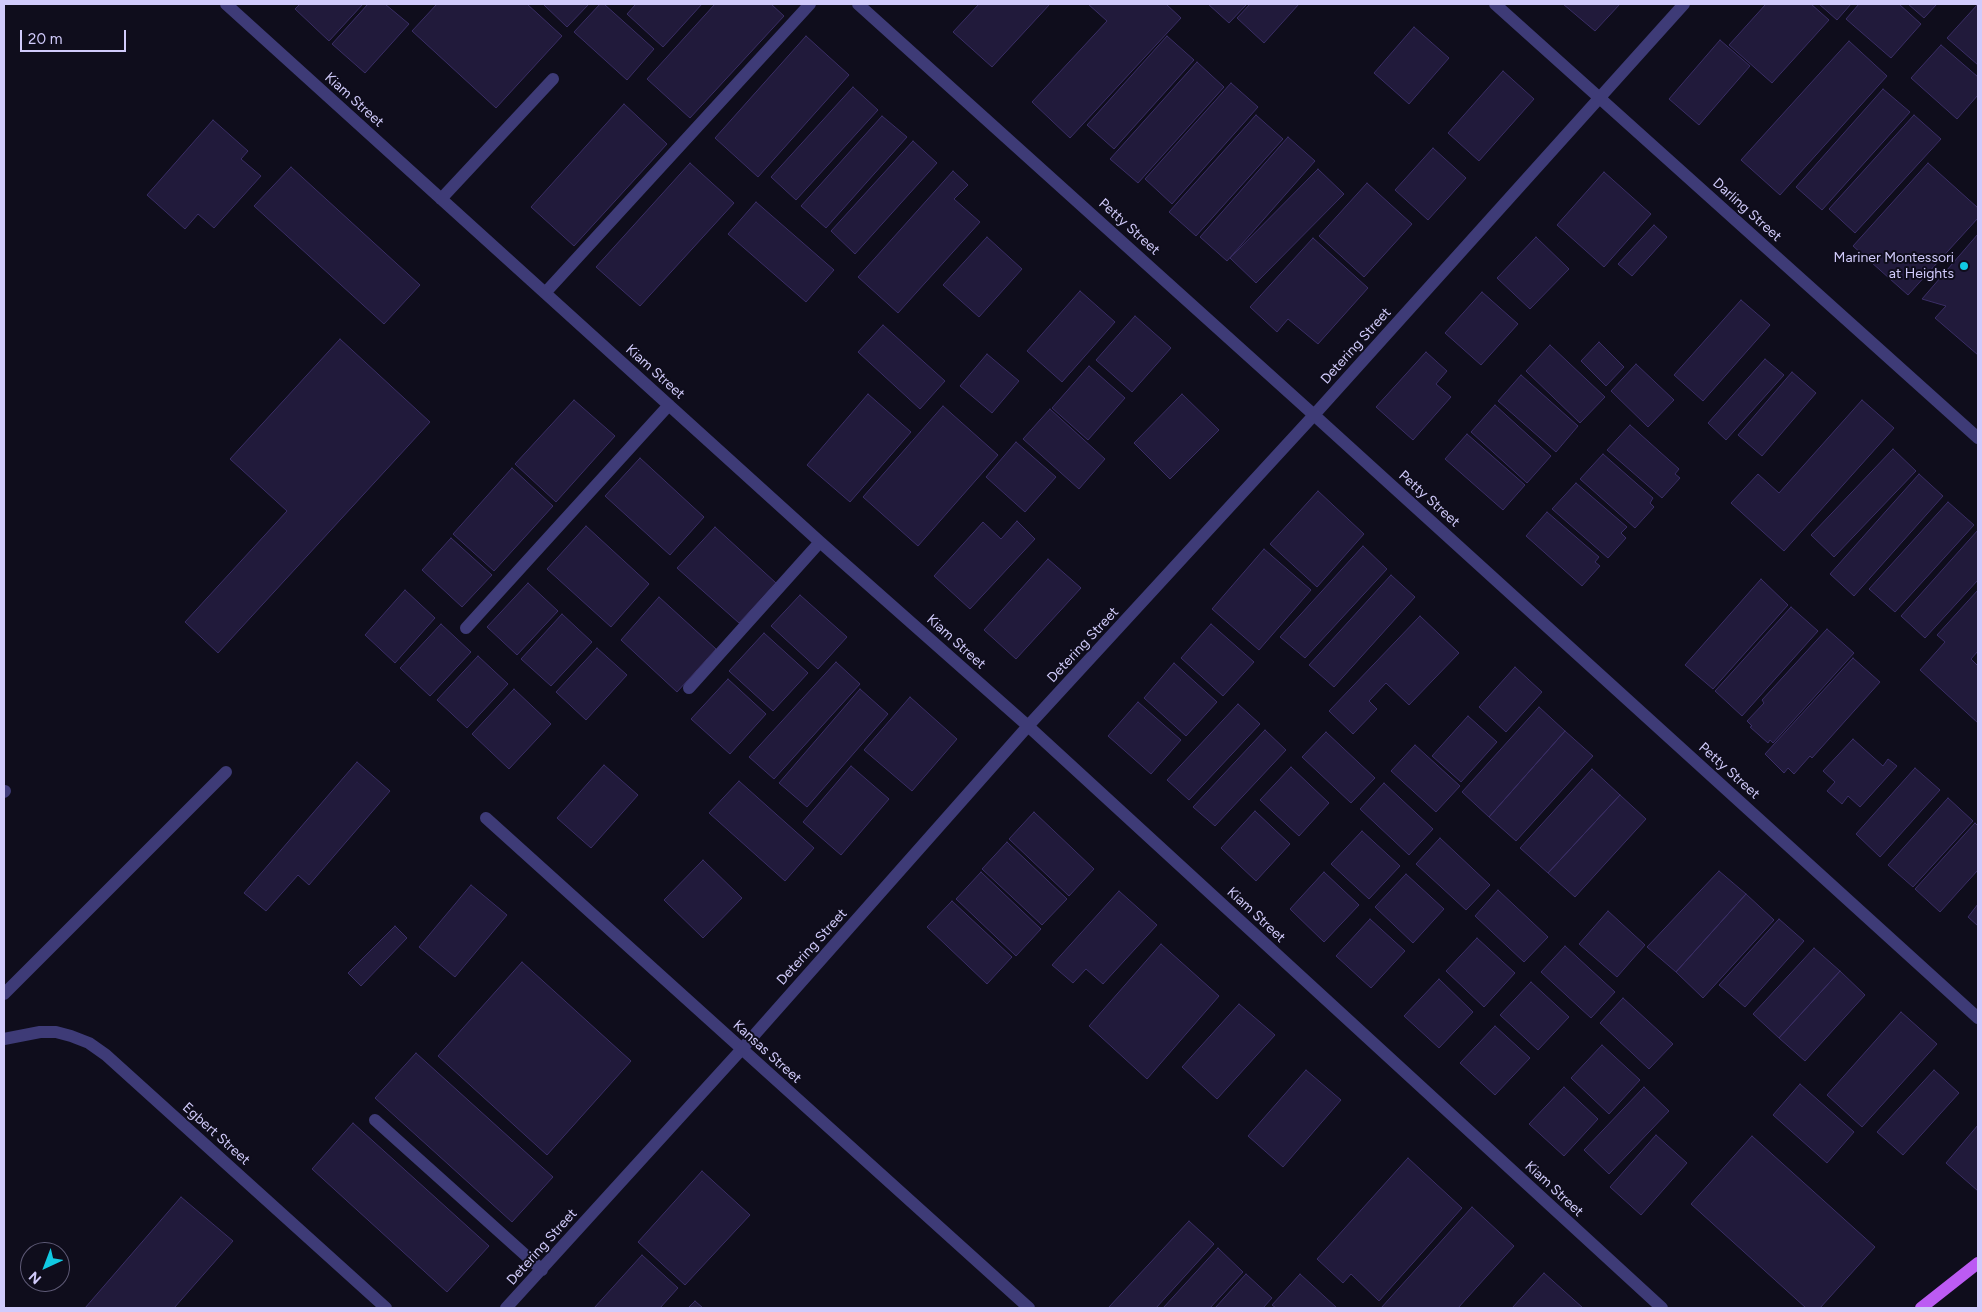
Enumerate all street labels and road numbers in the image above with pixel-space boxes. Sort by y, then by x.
street label: Kiam Street [321,69,387,131]
street label: Darling Street [1709,175,1785,245]
street label: Petty Street [1095,195,1163,259]
street label: Detering Street [1317,304,1395,388]
street label: Kiam Street [622,341,688,403]
street label: Petty Street [1395,467,1463,531]
street label: Detering Street [1044,604,1122,686]
street label: Kiam Street [923,611,989,673]
street label: Petty Street [1695,739,1763,803]
street label: Kiam Street [1223,884,1289,946]
street label: Detering Street [773,905,851,989]
street label: Kansas Street [729,1017,805,1087]
street label: Egbert Street [179,1099,253,1169]
street label: Kiam Street [1521,1158,1587,1220]
street label: Detering Street [503,1205,581,1289]

